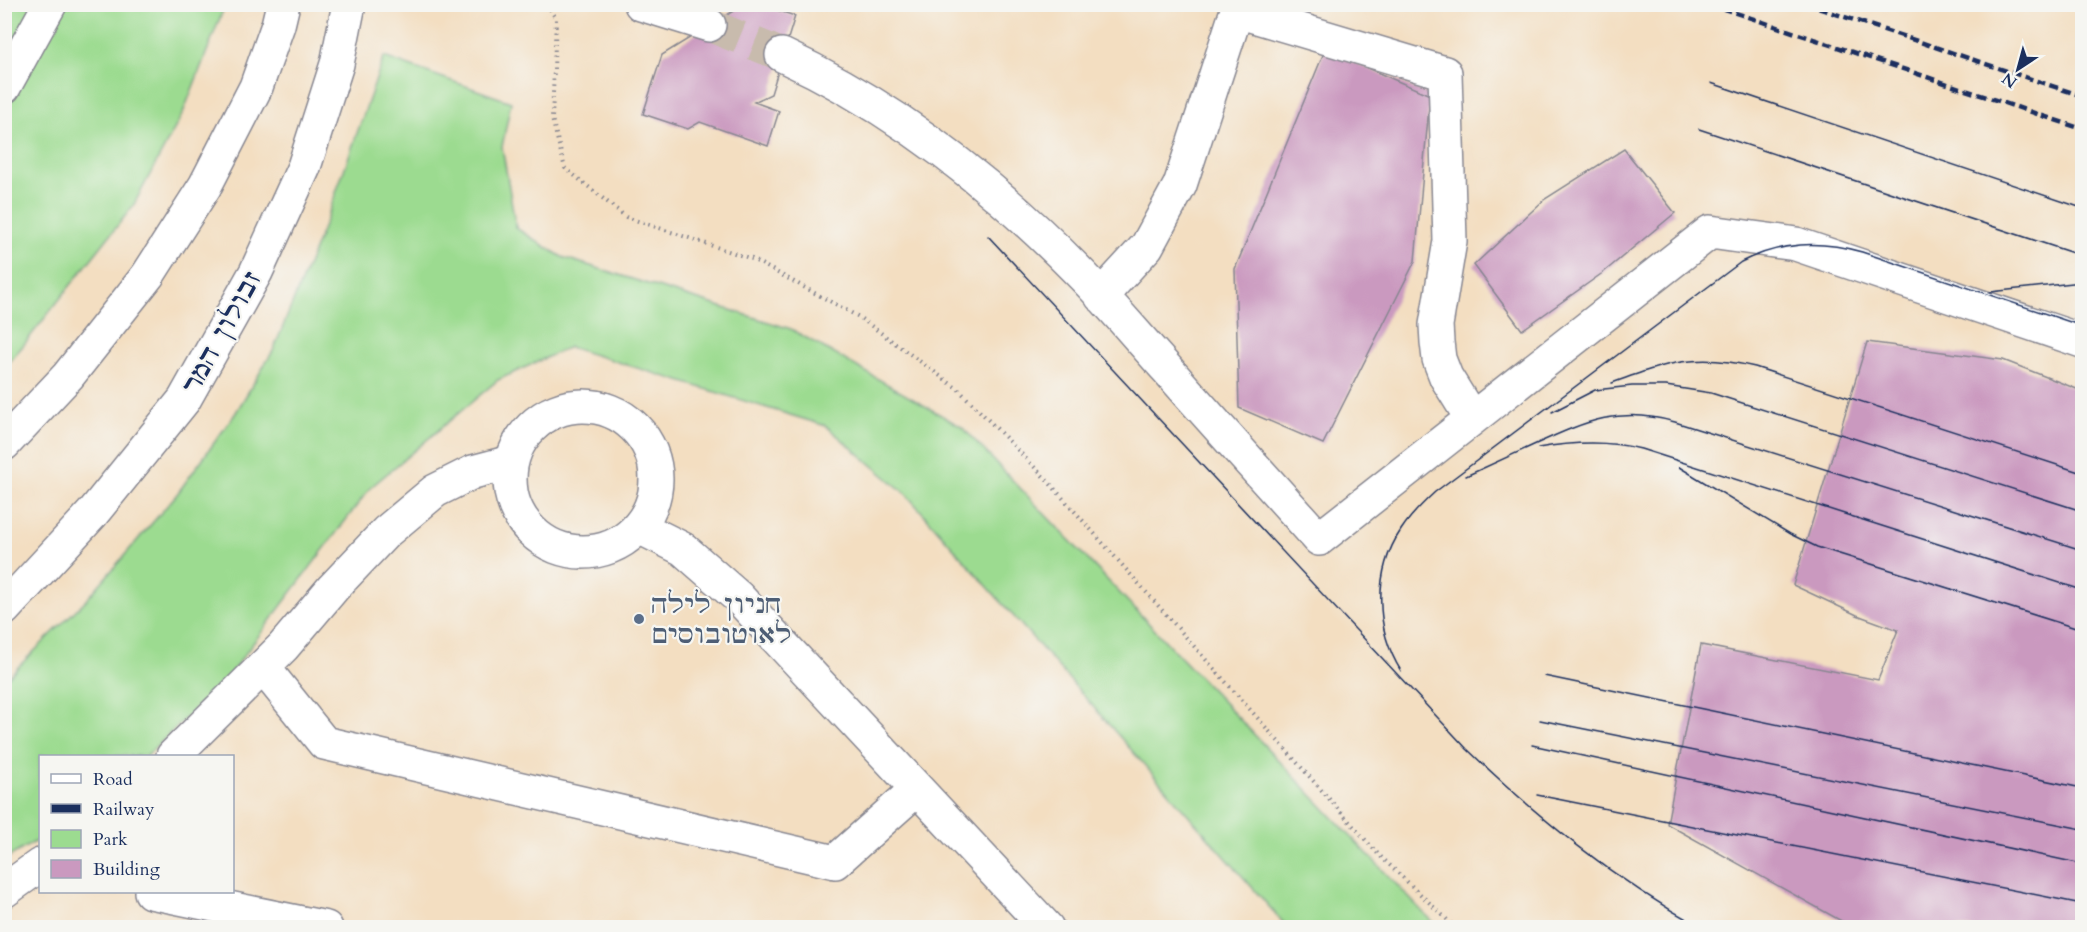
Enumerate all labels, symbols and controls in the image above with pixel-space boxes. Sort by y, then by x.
north arrow [1988,39,2048,99]
text: N [1998,67,2022,93]
street label: זבולון המר [174,264,270,400]
place label: חניון לילה לאוטובוסים [651,587,791,652]
marker: חניון לילה לאוטובוסים [632,612,646,626]
legend [39,755,234,893]
text: Road [93,767,133,792]
text: Railway [93,797,155,822]
text: Park [93,827,128,852]
text: Building [93,857,161,882]

